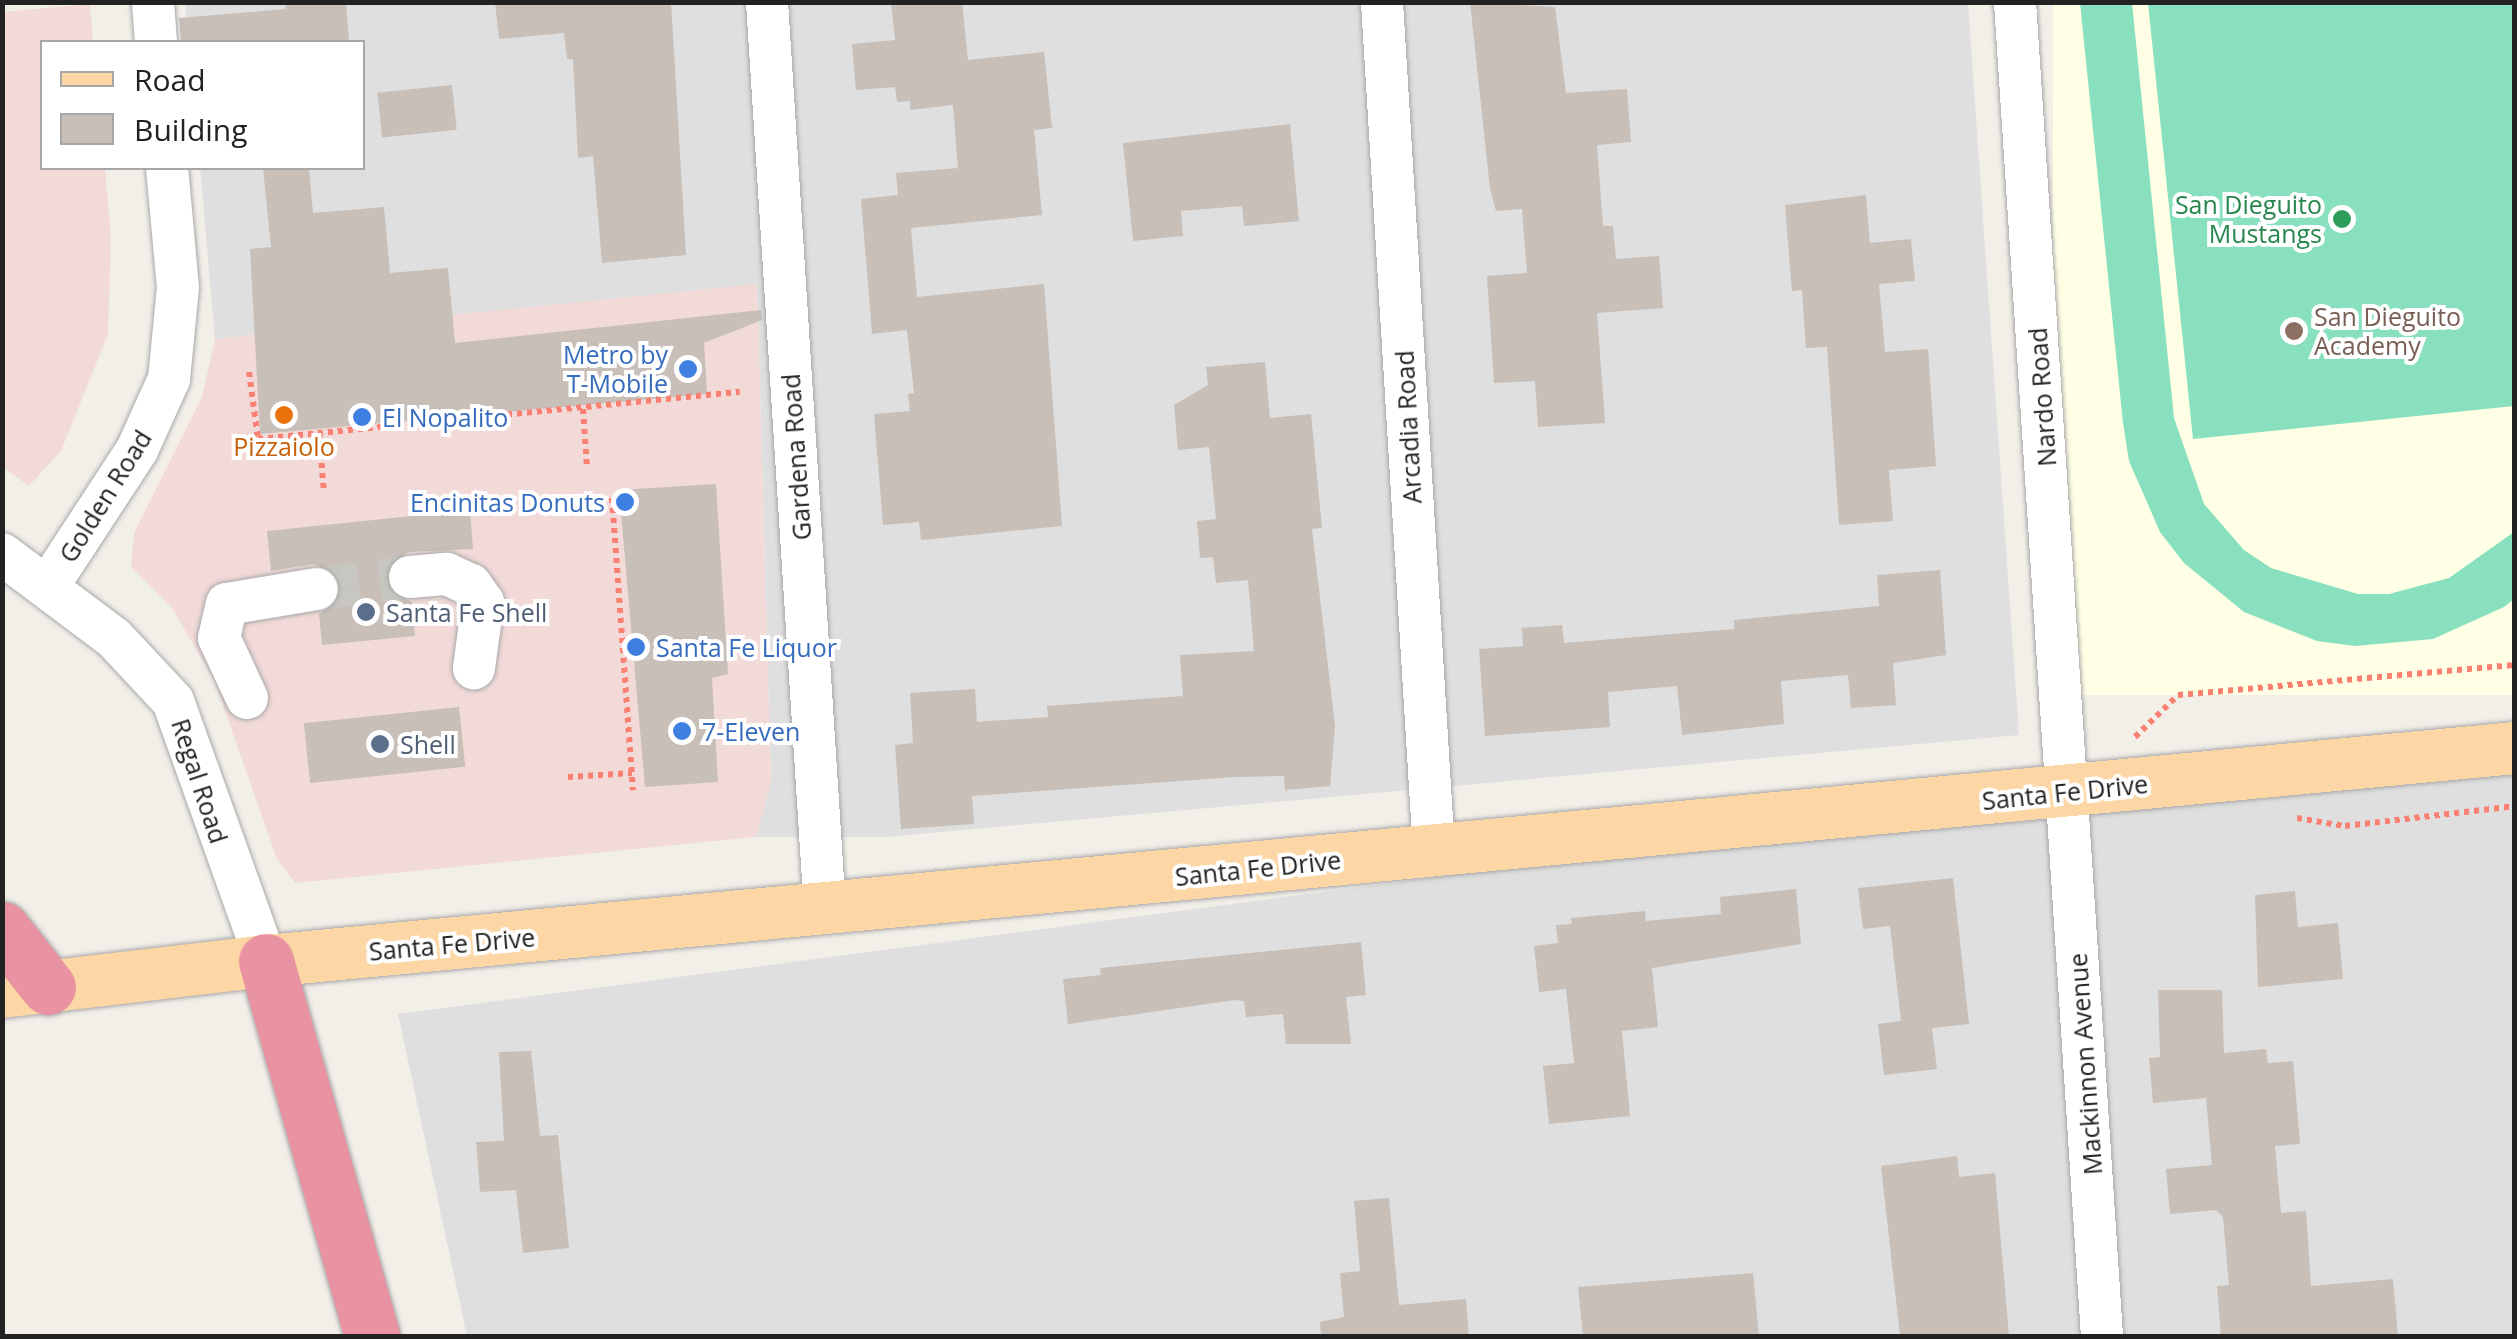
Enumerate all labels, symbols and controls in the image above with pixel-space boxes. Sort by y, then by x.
legend [40,40,365,170]
text: Road [134,59,206,100]
text: Building [134,109,248,150]
place label: San Dieguito Mustangs [2175,190,2322,249]
marker: San Dieguito Mustangs [2331,208,2353,230]
place label: San Dieguito Academy [2314,302,2461,361]
marker: San Dieguito Academy [2283,320,2305,342]
street label: Nardo Road [2022,326,2062,468]
place label: Metro by T-Mobile [563,340,668,399]
street label: Arcadia Road [1389,350,1427,504]
marker: Metro by T-Mobile [677,358,699,380]
street label: Gardena Road [775,373,817,541]
place label: El Nopalito [382,402,508,432]
marker: Pizzaiolo [273,404,295,426]
marker: El Nopalito [351,406,373,428]
street label: Golden Road [52,424,158,568]
place label: Pizzaiolo [233,431,335,461]
place label: Encinitas Donuts [410,487,605,517]
marker: Encinitas Donuts [614,491,636,513]
place label: Santa Fe Shell [386,597,547,627]
marker: Santa Fe Shell [355,601,377,623]
place label: Santa Fe Liquor [656,632,837,662]
marker: Santa Fe Liquor [625,636,647,658]
street label: Regal Road [166,715,234,847]
place label: 7-Eleven [702,716,800,746]
marker: 7-Eleven [671,720,693,742]
place label: Shell [400,729,456,759]
marker: Shell [369,733,391,755]
street label: Santa Fe Drive [1980,768,2150,816]
street label: Santa Fe Drive [1173,844,1343,892]
street label: Santa Fe Drive [368,922,536,966]
street label: Mackinnon Avenue [2062,952,2108,1176]

